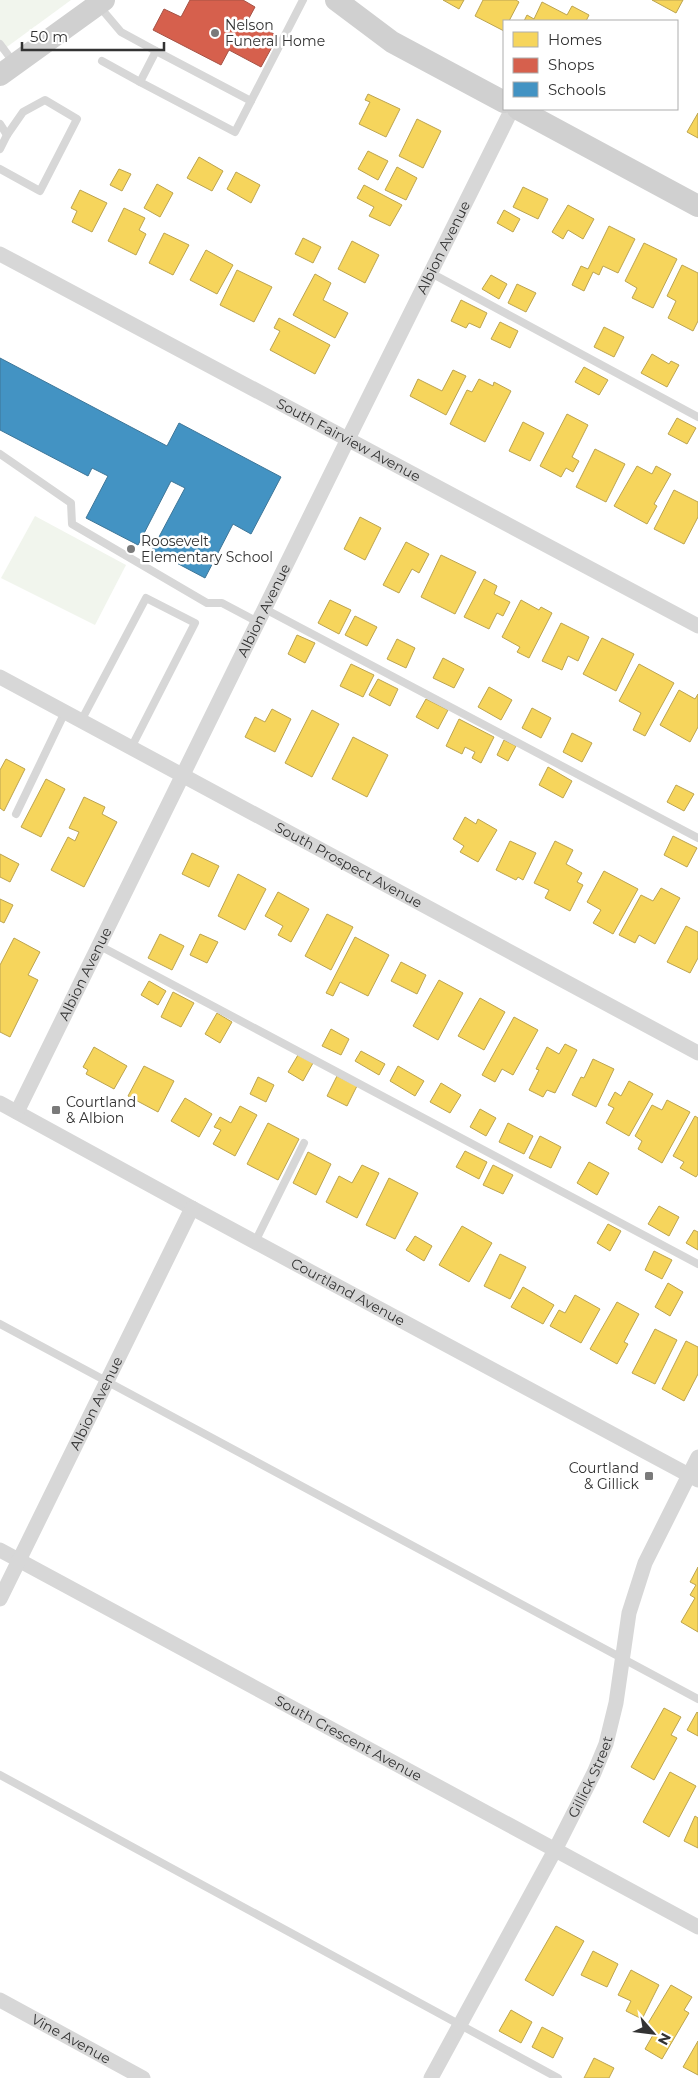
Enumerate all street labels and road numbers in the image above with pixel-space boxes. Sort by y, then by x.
street label: Albion Avenue [412,198,474,297]
street label: South Fairview Avenue [273,394,424,486]
street label: Albion Avenue [233,561,294,660]
street label: South Prospect Avenue [272,818,425,912]
street label: Albion Avenue [54,924,116,1024]
street label: Courtland Avenue [288,1254,408,1330]
street label: Albion Avenue [66,1354,127,1453]
street label: South Crescent Avenue [272,1691,425,1785]
street label: Gillick Street [564,1734,617,1821]
street label: Vine Avenue [28,2010,114,2068]

